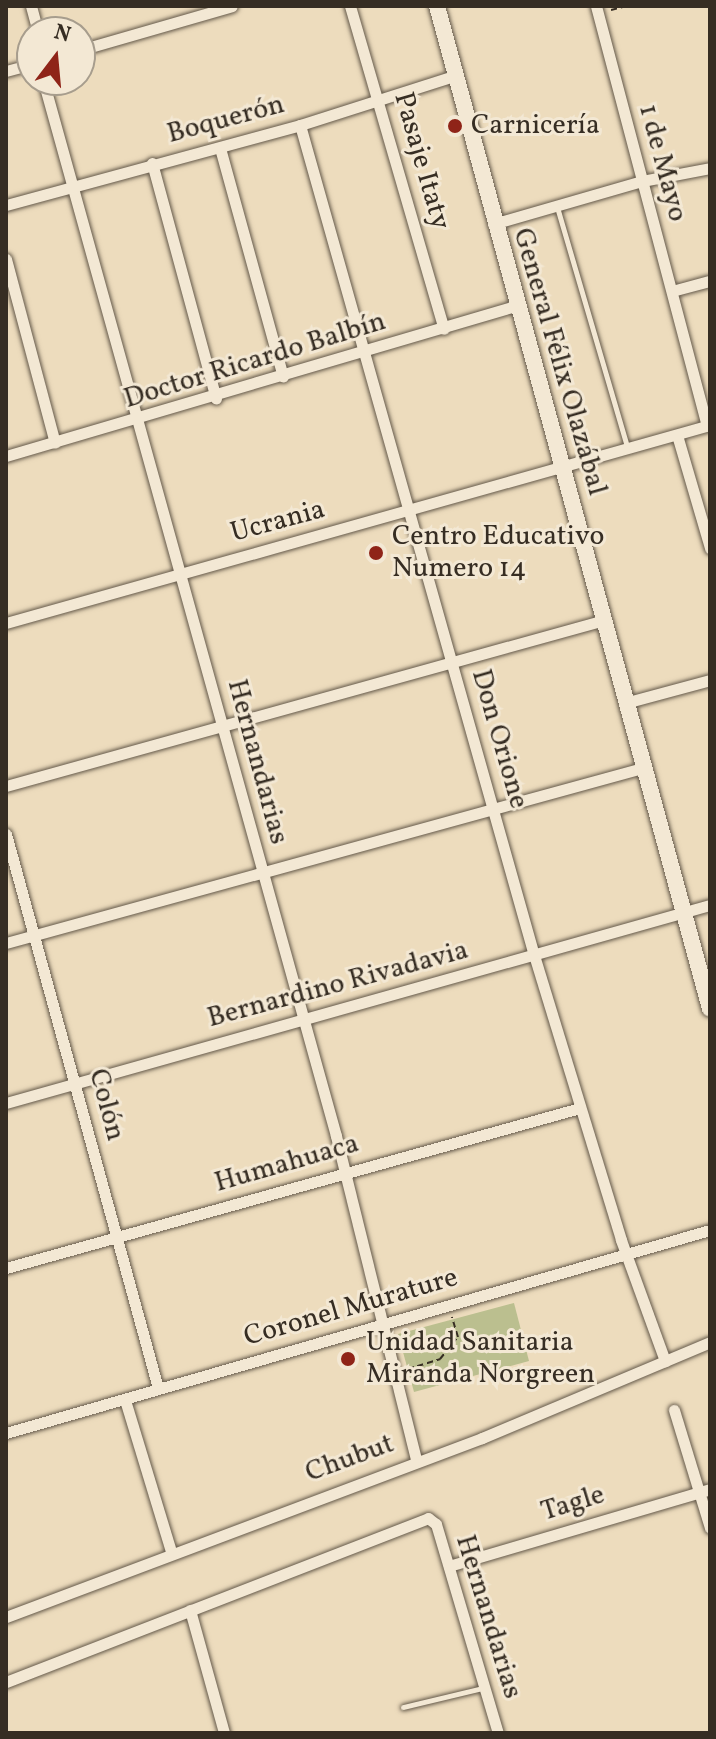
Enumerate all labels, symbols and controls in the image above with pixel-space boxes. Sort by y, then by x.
north arrow [16,16,96,96]
text: N [50,17,74,51]
street label: Boquerón [164,88,288,152]
street label: Pasaje Itaty [385,89,457,233]
street label: 1 de Mayo [630,101,694,225]
place label: Carnicería [471,109,600,143]
marker: Carnicería [446,117,464,135]
street label: General Félix Olazábal [505,225,613,499]
street label: Doctor Ricardo Balbín [120,305,390,417]
street label: Ucrania [227,493,329,551]
place label: Centro Educativo Numero 14 [392,520,604,586]
marker: Centro Educativo Numero 14 [367,544,385,562]
street label: Don Orione [463,666,535,812]
street label: Hernandarias [219,676,295,848]
street label: Bernardino Rivadavia [204,934,472,1036]
street label: Colón [80,1065,132,1145]
street label: Humahuaca [211,1127,363,1201]
street label: Coronel Murature [240,1261,462,1355]
place label: Unidad Sanitaria Miranda Norgreen [366,1326,595,1392]
marker: Unidad Sanitaria Miranda Norgreen [337,1348,359,1370]
street label: Chubut [301,1428,399,1490]
street label: Tagle [537,1478,609,1530]
street label: Hernandarias [447,1531,529,1703]

